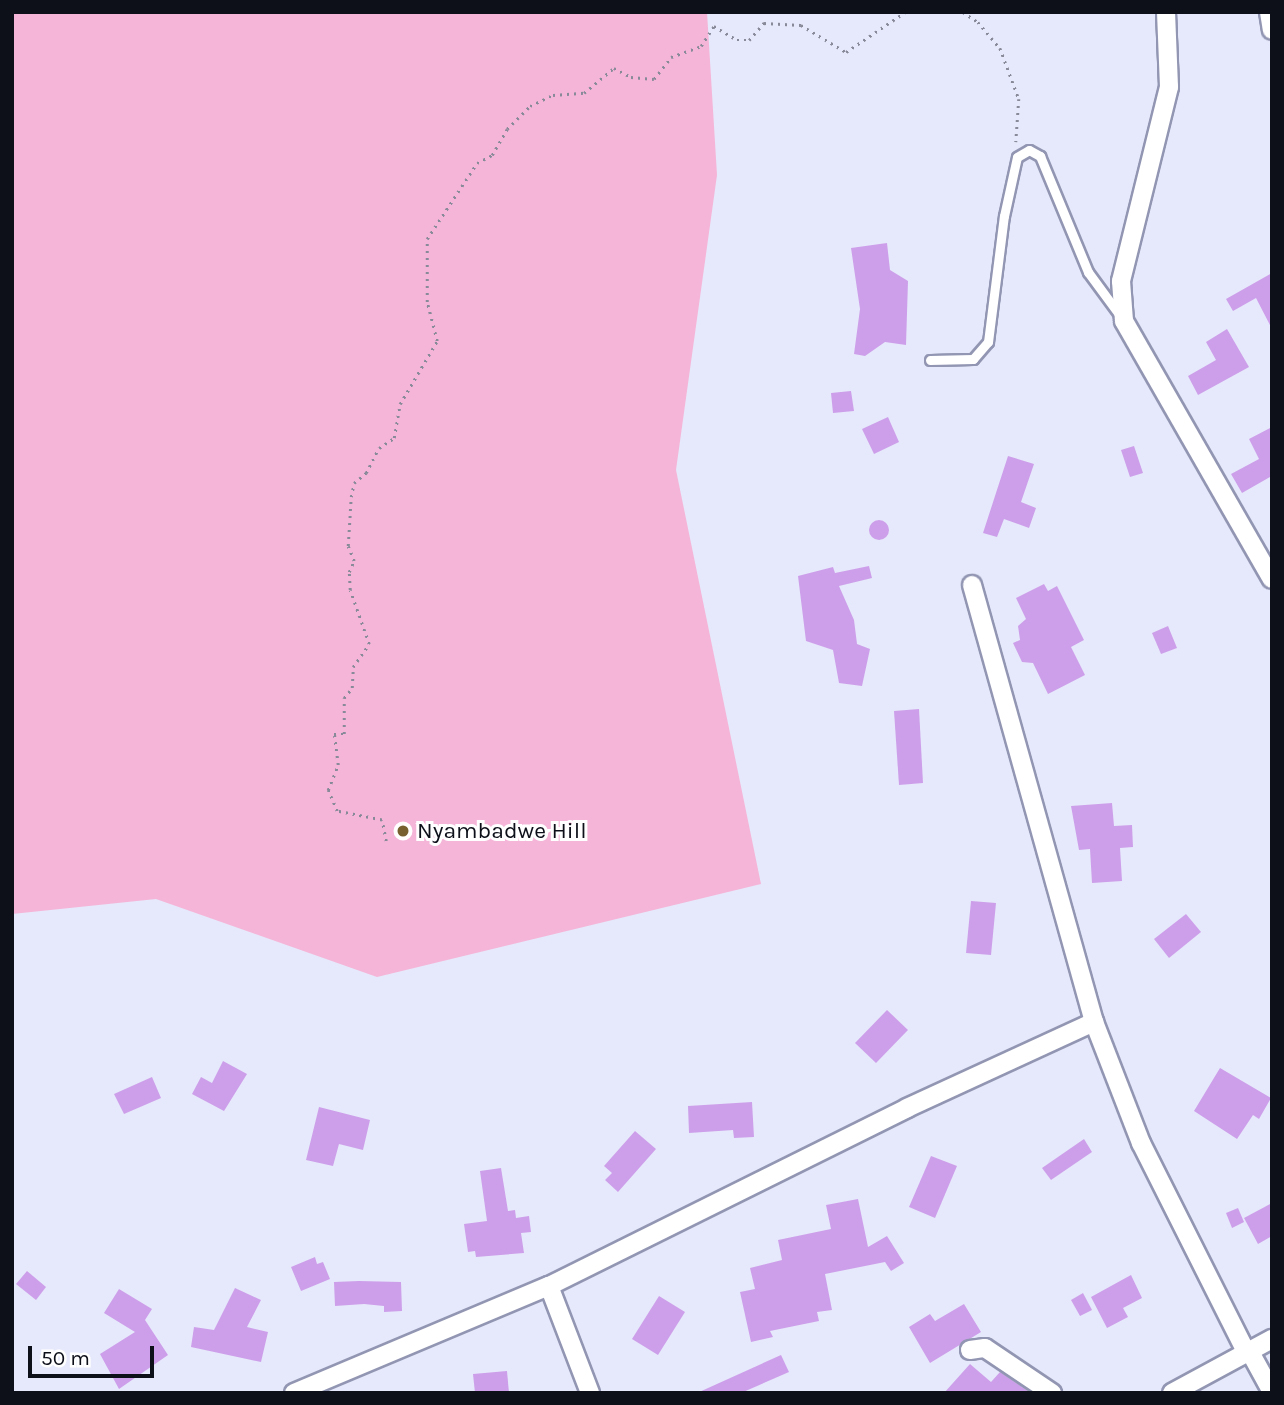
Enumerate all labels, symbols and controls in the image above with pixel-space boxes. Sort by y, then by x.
place label: Nyambadwe Hill [417,817,587,845]
marker: Nyambadwe Hill [395,823,411,839]
scale bar [32,1332,158,1376]
text: 50 m [41,1346,90,1370]

